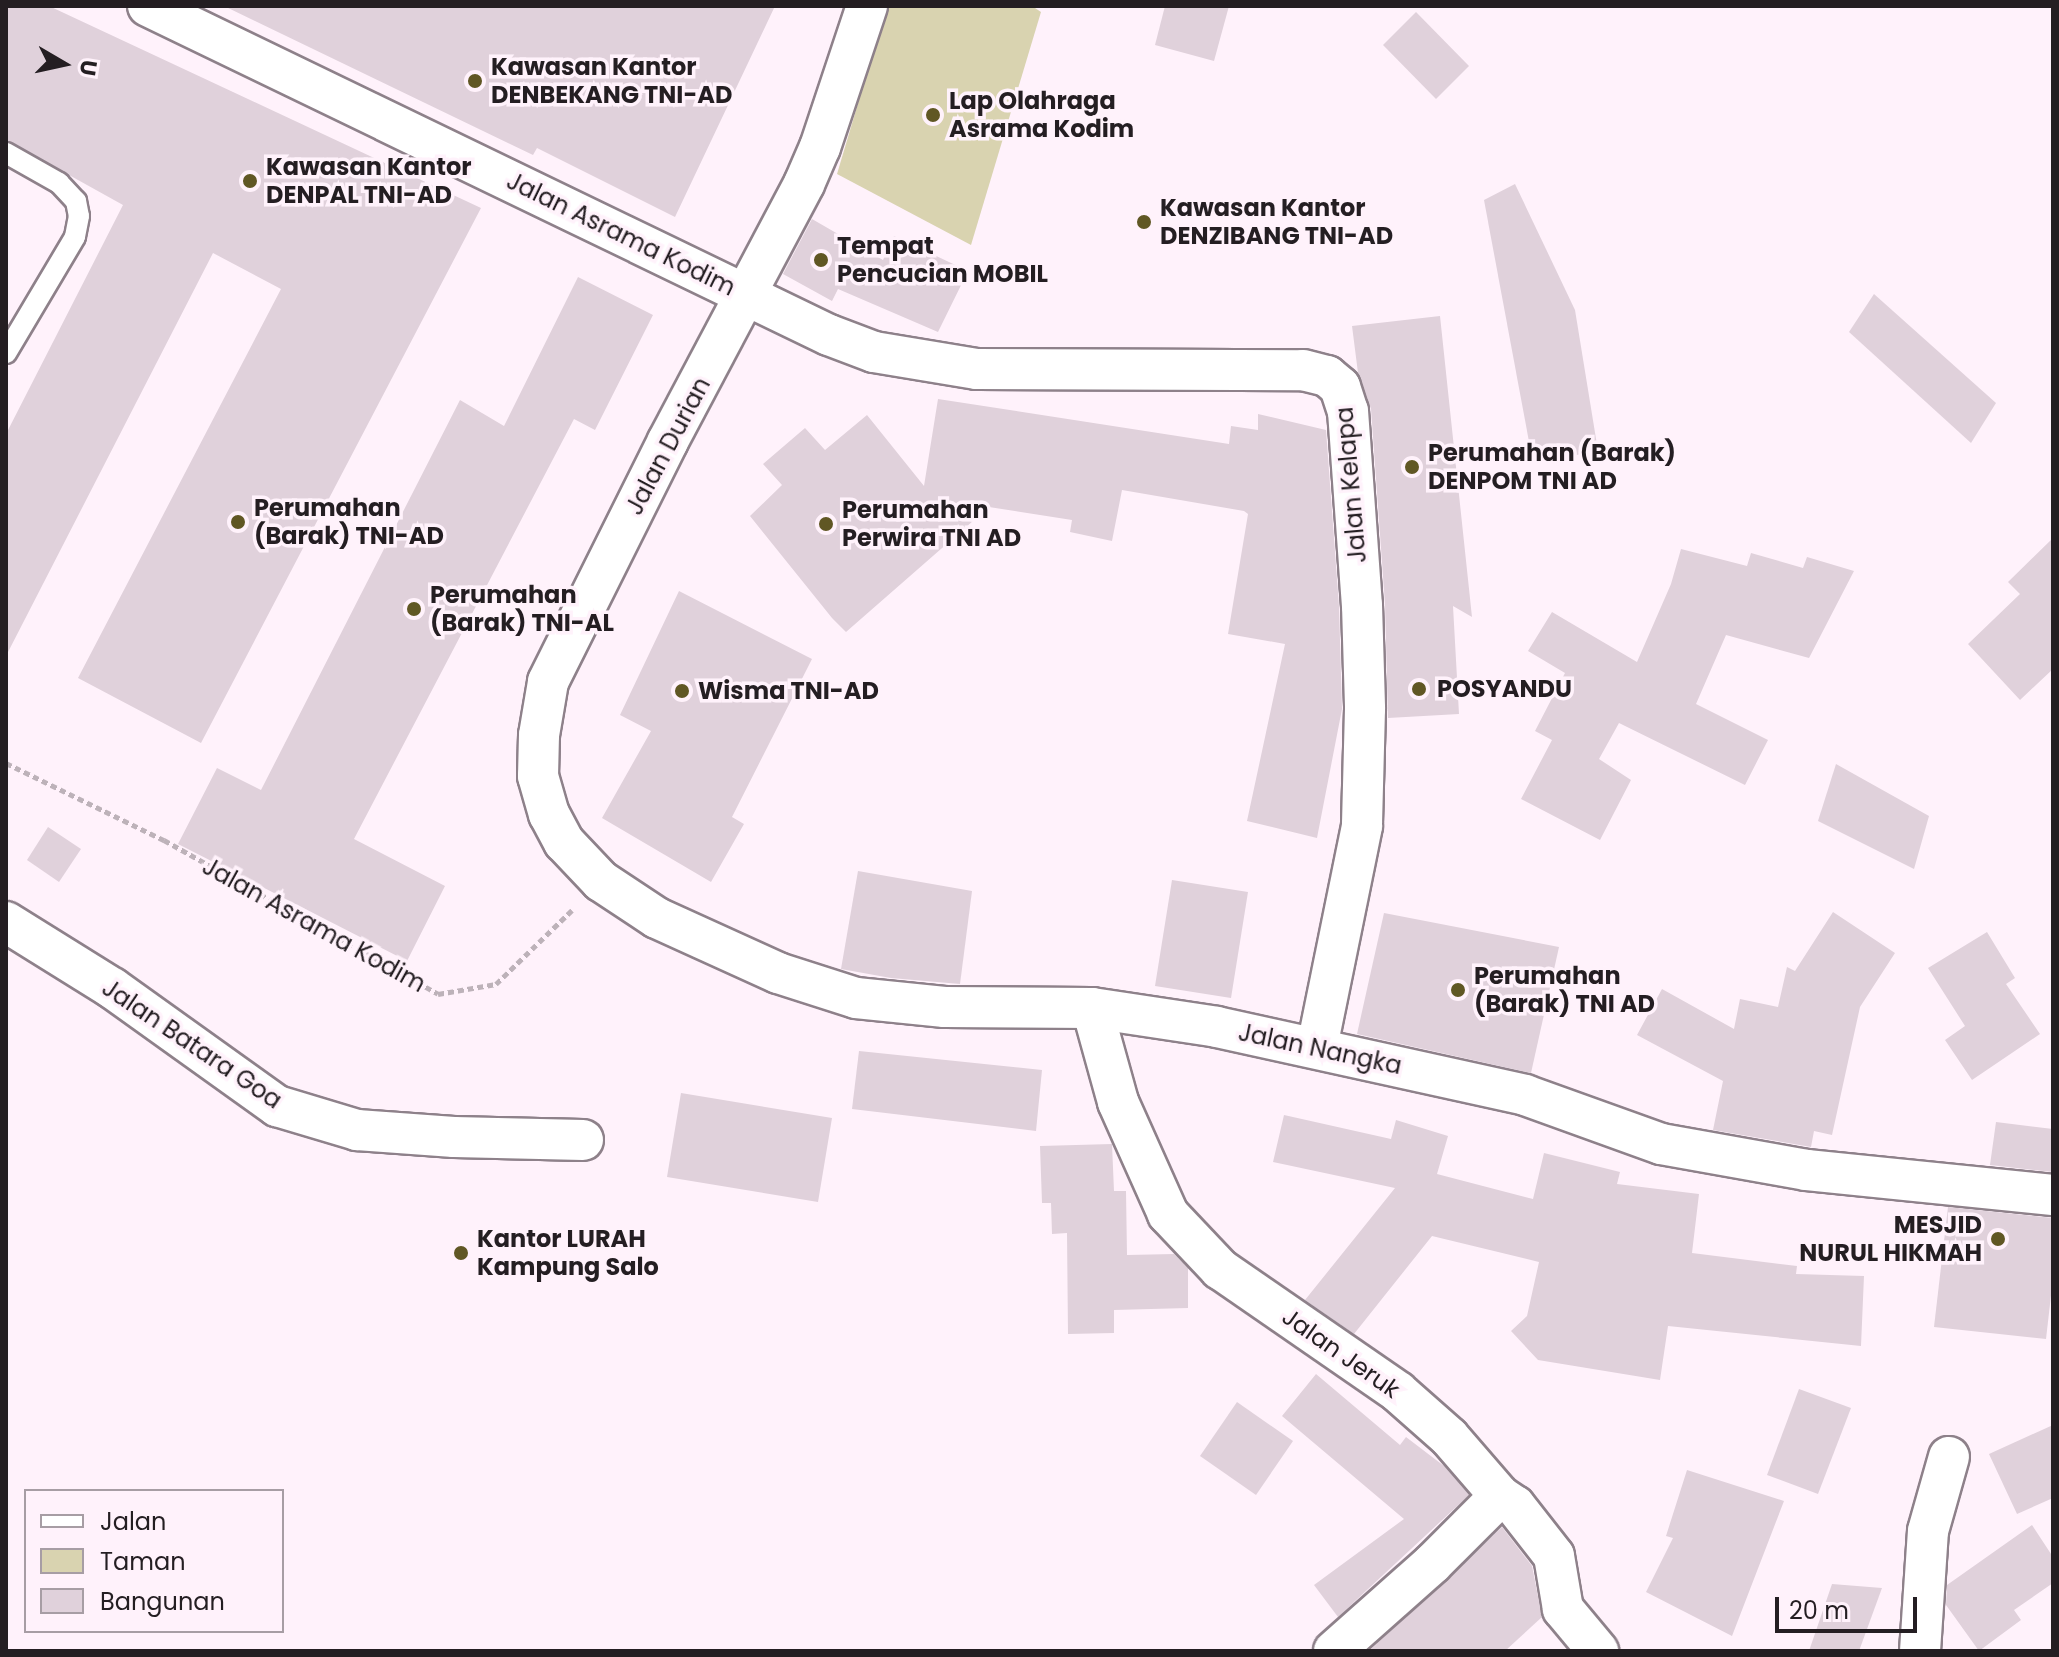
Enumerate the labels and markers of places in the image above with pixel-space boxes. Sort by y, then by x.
place label: Kawasan Kantor DENBEKANG TNI-AD [491,53,732,109]
marker: Kawasan Kantor DENBEKANG TNI-AD [466,72,484,90]
place label: Lap Olahraga Asrama Kodim [949,87,1134,143]
marker: Lap Olahraga Asrama Kodim [924,106,942,124]
place label: Kawasan Kantor DENPAL TNI-AD [266,153,472,209]
marker: Kawasan Kantor DENPAL TNI-AD [241,172,259,190]
place label: Kawasan Kantor DENZIBANG TNI-AD [1160,194,1393,250]
marker: Kawasan Kantor DENZIBANG TNI-AD [1135,213,1153,231]
place label: Tempat Pencucian MOBIL [837,232,1048,288]
marker: Tempat Pencucian MOBIL [812,251,830,269]
place label: Perumahan (Barak) DENPOM TNI AD [1428,439,1676,495]
marker: Perumahan (Barak) DENPOM TNI AD [1403,458,1421,476]
place label: Perumahan (Barak) TNI-AD [254,494,444,550]
place label: Perumahan Perwira TNI AD [842,496,1021,552]
marker: Perumahan (Barak) TNI-AD [229,513,247,531]
marker: Perumahan Perwira TNI AD [817,515,835,533]
place label: Perumahan (Barak) TNI-AL [430,581,614,637]
marker: Perumahan (Barak) TNI-AL [405,600,423,618]
place label: POSYANDU [1437,675,1572,703]
place label: Wisma TNI-AD [698,677,879,705]
marker: POSYANDU [1408,678,1430,700]
marker: Wisma TNI-AD [673,682,691,700]
place label: Perumahan (Barak) TNI AD [1474,962,1655,1018]
marker: Perumahan (Barak) TNI AD [1449,981,1467,999]
place label: MESJID NURUL HIKMAH [1799,1211,1982,1267]
place label: Kantor LURAH Kampung Salo [477,1225,659,1281]
marker: MESJID NURUL HIKMAH [1989,1230,2007,1248]
marker: Kantor LURAH Kampung Salo [452,1244,470,1262]

